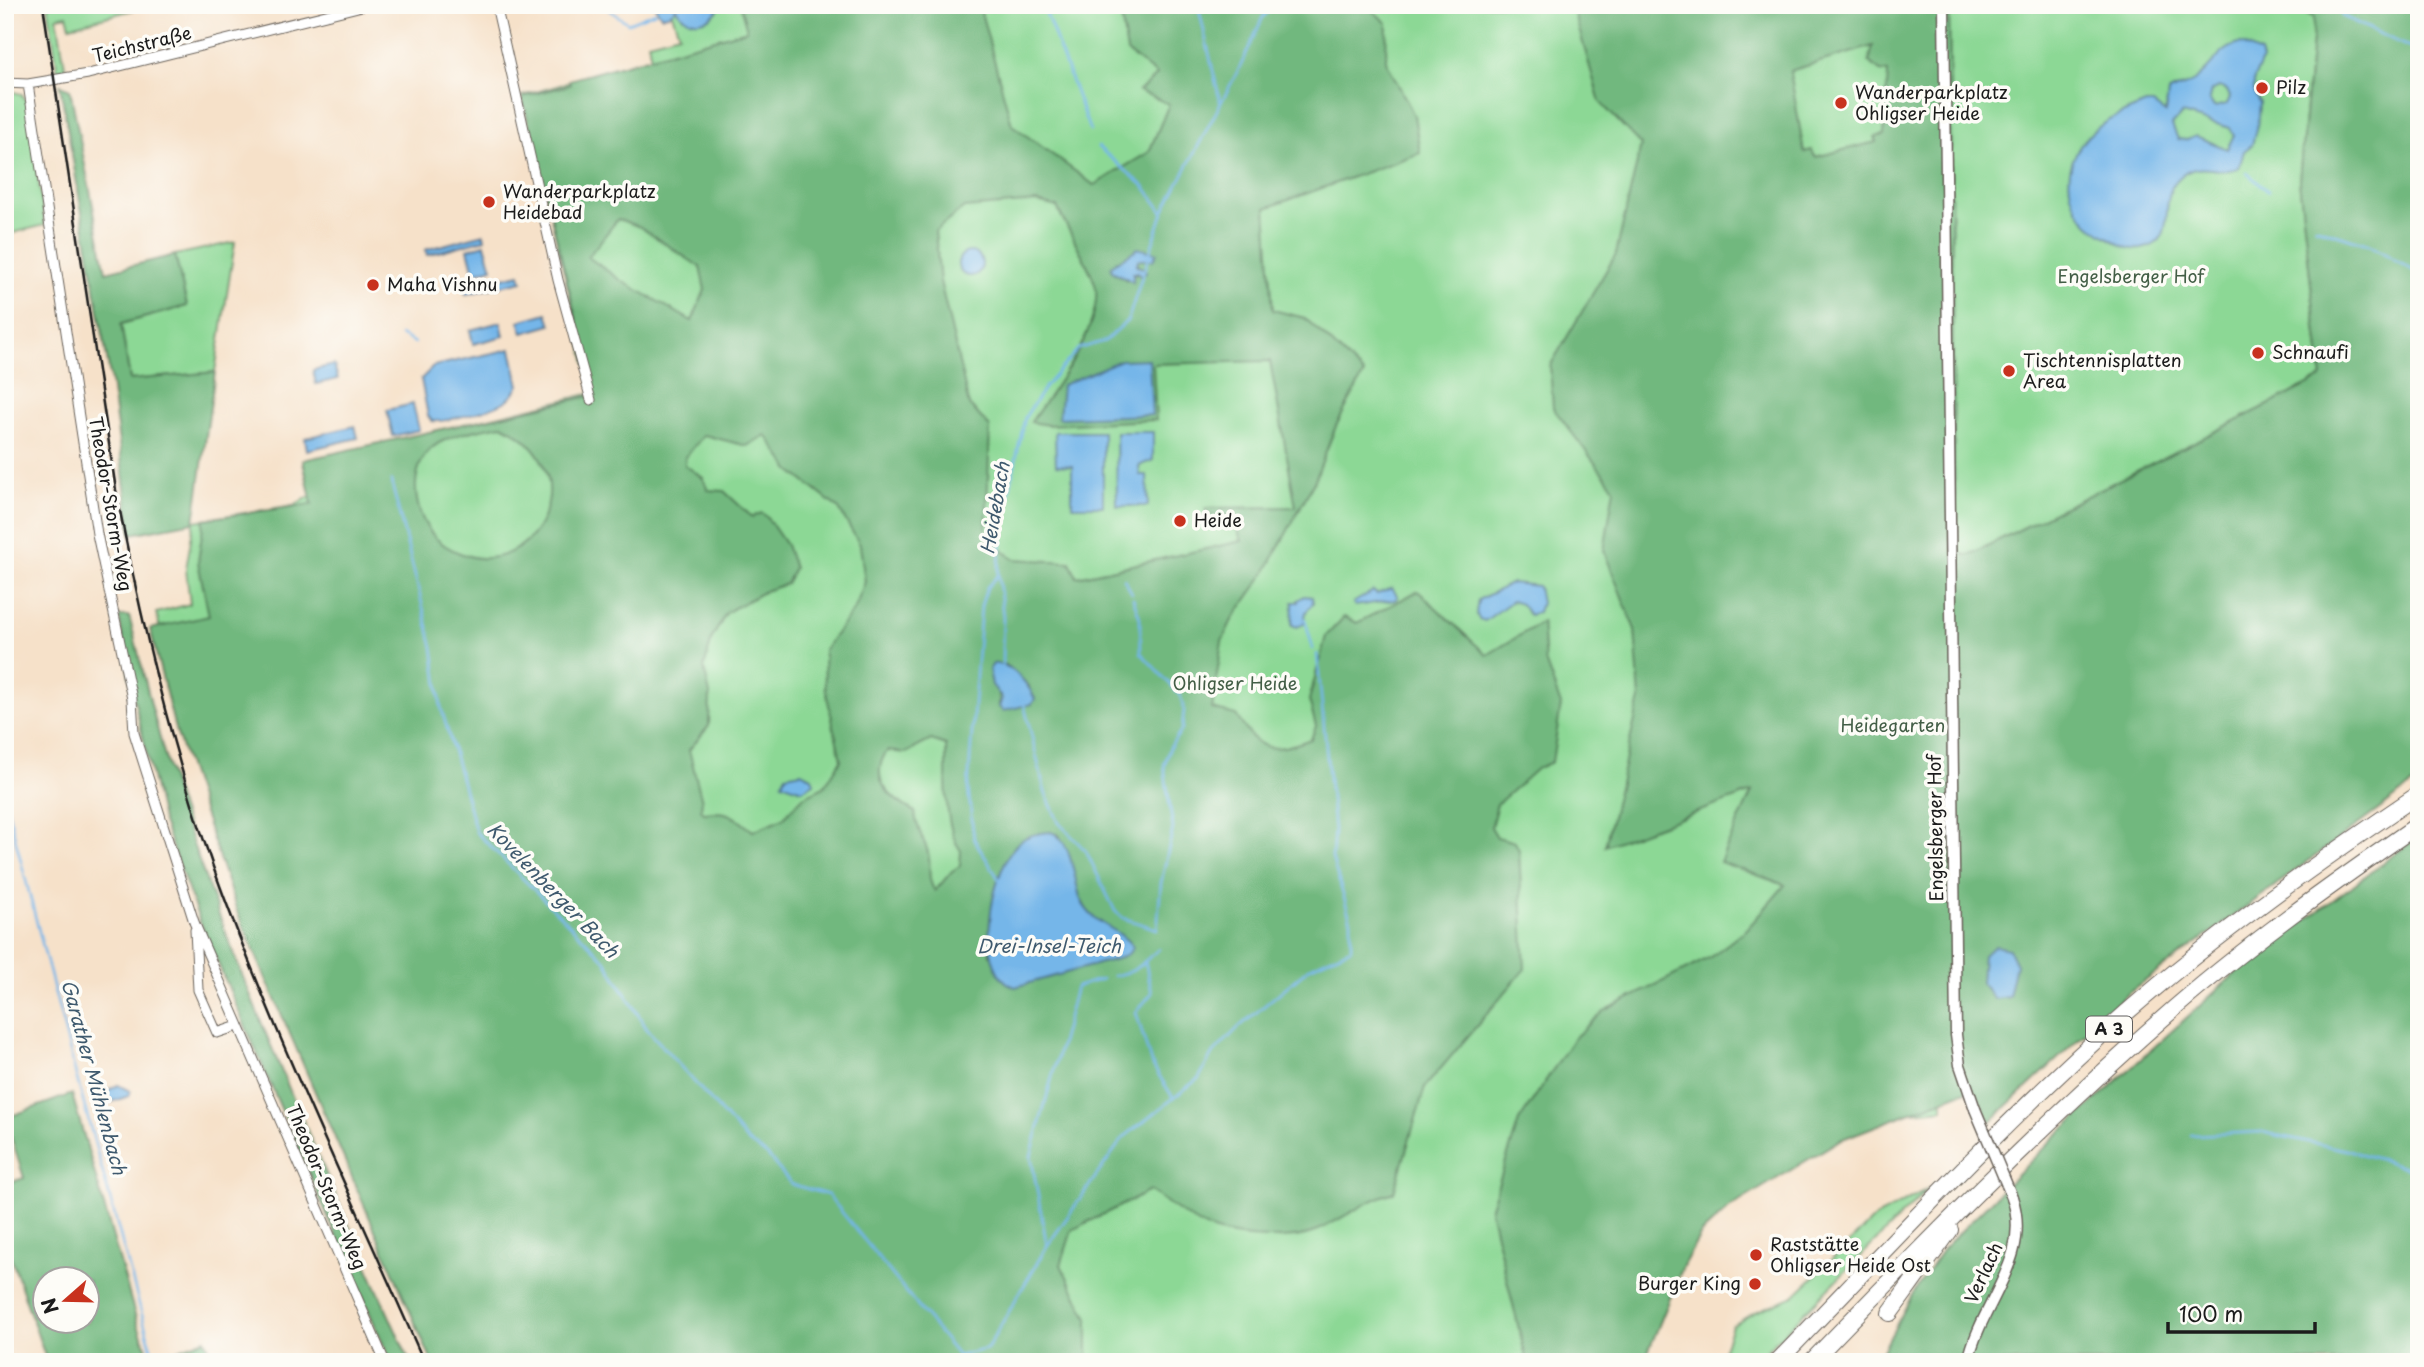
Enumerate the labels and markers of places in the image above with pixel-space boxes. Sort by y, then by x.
place label: Pilz [2276,73,2306,100]
place label: Wanderparkplatz Ohligser Heide [1855,78,2008,126]
marker: Pilz [2254,80,2270,96]
marker: Wanderparkplatz Ohligser Heide [1833,95,1849,111]
place label: Wanderparkplatz Heidebad [503,177,656,225]
marker: Wanderparkplatz Heidebad [481,194,497,210]
place label: Maha Vishnu [387,270,497,297]
marker: Maha Vishnu [365,277,381,293]
place label: Schnaufi [2272,338,2349,365]
marker: Schnaufi [2250,345,2266,361]
place label: Tischtennisplatten Area [2023,346,2182,394]
marker: Tischtennisplatten Area [2001,363,2017,379]
place label: Heide [1194,506,1242,533]
marker: Heide [1172,513,1188,529]
place label: Raststätte Ohligser Heide Ost [1770,1230,1931,1278]
marker: Raststätte Ohligser Heide Ost [1748,1247,1764,1263]
place label: Burger King [1638,1269,1741,1296]
marker: Burger King [1747,1276,1763,1292]

